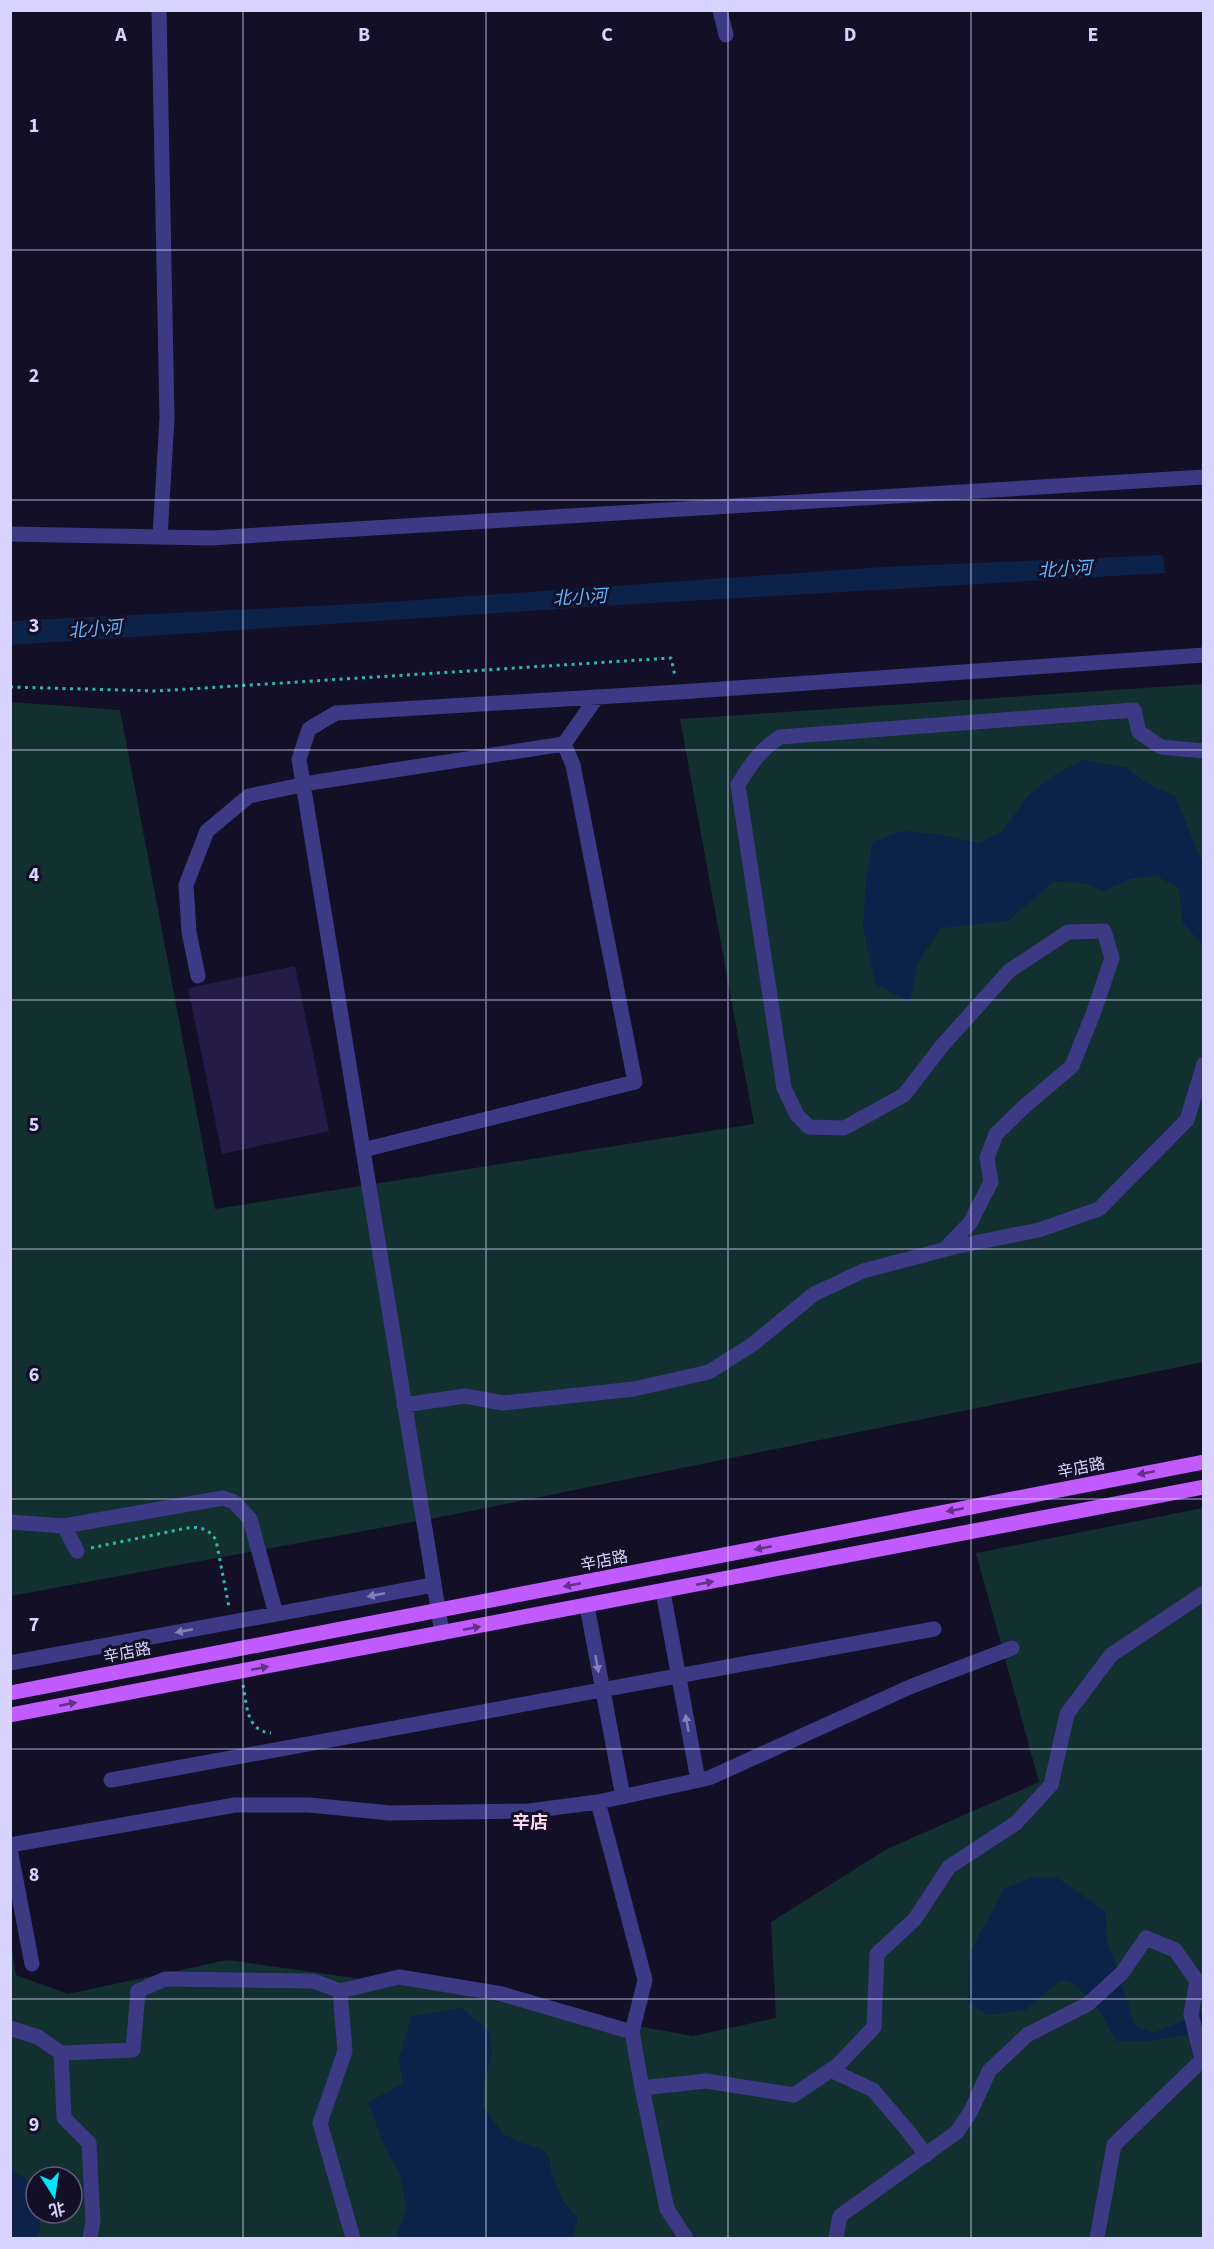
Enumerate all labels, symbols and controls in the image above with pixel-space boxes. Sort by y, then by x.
text: A [114,21,127,49]
text: B [358,21,370,49]
text: C [601,21,613,49]
text: D [844,21,856,49]
text: E [1088,21,1098,49]
text: 1 [29,112,39,140]
text: 2 [29,362,39,390]
water label: 北小河 [1037,555,1096,583]
water label: 北小河 [552,583,611,611]
text: 3 [29,612,39,640]
water label: 北小河 [67,614,126,644]
text: 4 [29,861,40,889]
text: 5 [29,1111,39,1139]
text: 6 [29,1361,39,1389]
street label: 辛店路 [1056,1453,1107,1483]
one-way arrow [1136,1469,1155,1478]
one-way arrow [945,1506,964,1515]
one-way arrow [754,1544,773,1553]
street label: 辛店路 [579,1546,630,1576]
one-way arrow [695,1578,714,1587]
one-way arrow [562,1581,581,1590]
one-way arrow [366,1591,385,1600]
text: 7 [29,1611,39,1639]
one-way arrow [463,1623,482,1632]
one-way arrow [175,1627,194,1636]
street label: 辛店路 [102,1638,153,1668]
one-way arrow [593,1654,602,1673]
one-way arrow [250,1663,269,1672]
one-way arrow [59,1699,78,1708]
one-way arrow [682,1713,691,1732]
district label: 辛店 [512,1810,548,1835]
text: 8 [29,1861,39,1889]
text: 9 [29,2111,39,2139]
north arrow [24,2165,84,2225]
text: 北 [47,2196,67,2221]

